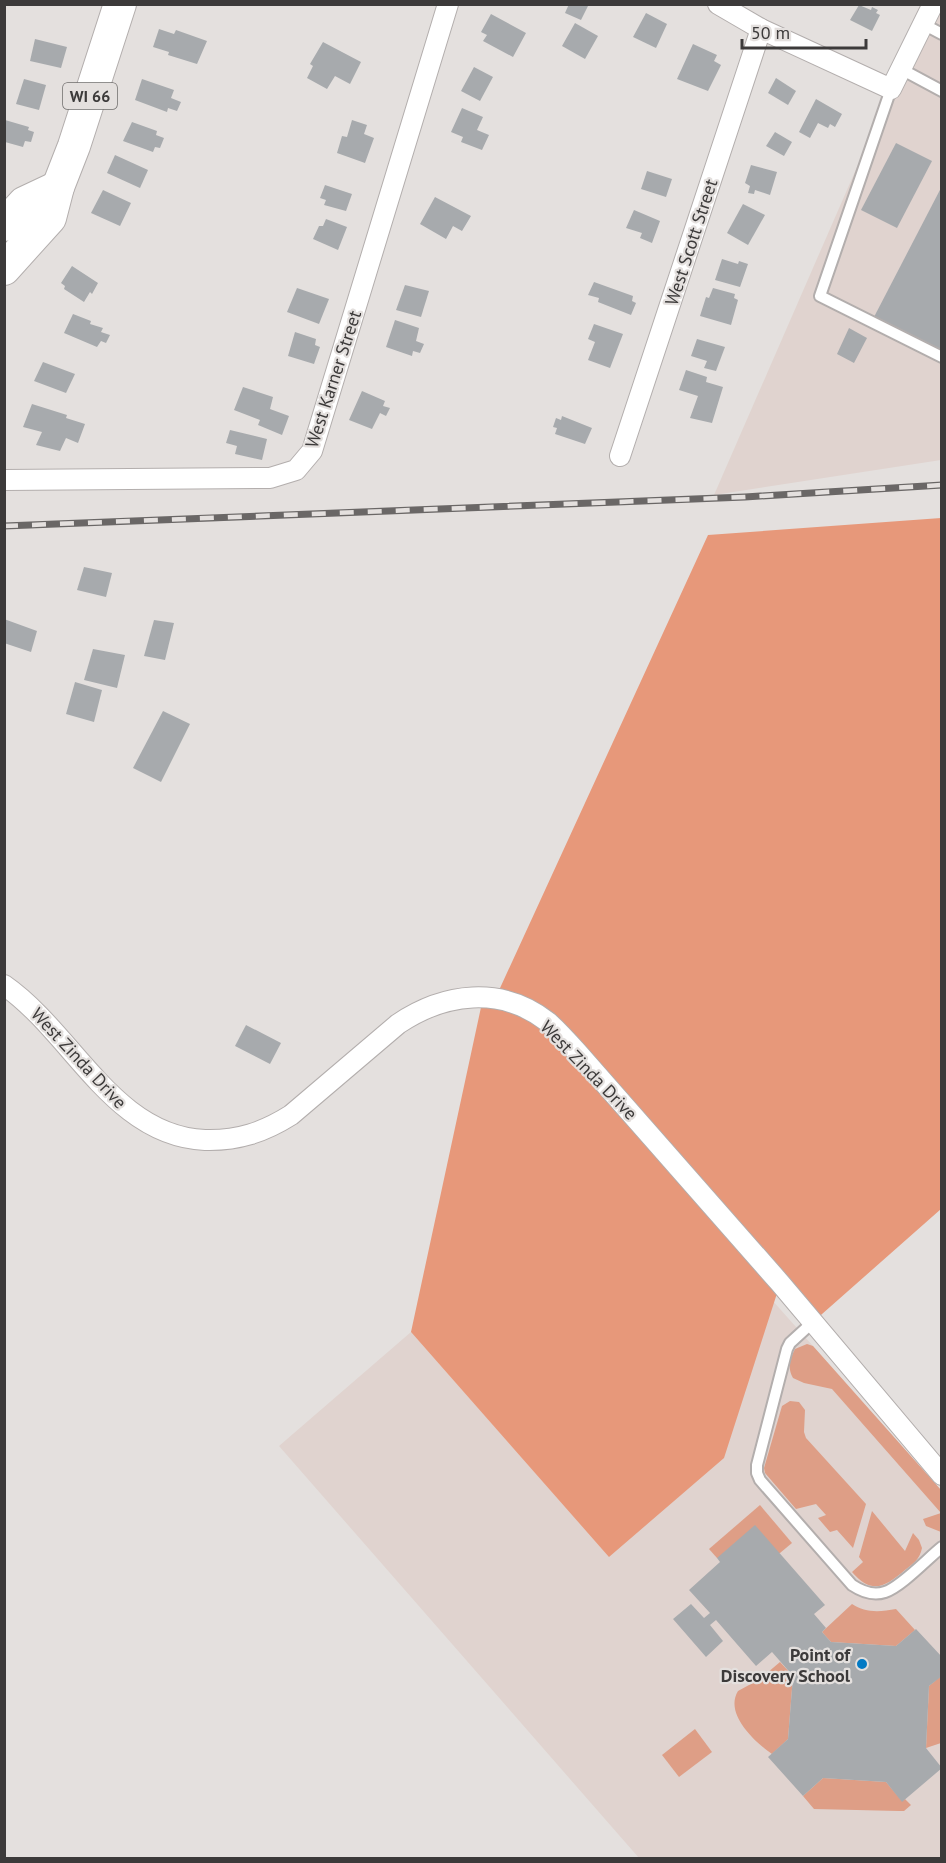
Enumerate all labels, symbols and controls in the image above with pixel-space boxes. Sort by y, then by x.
scale bar [742,12,866,50]
text: 50 m [751,21,790,44]
road number: WI 66 [63,83,117,109]
street label: West Scott Street [660,176,722,308]
street label: West Karner Street [300,307,366,451]
street label: West Zinda Drive [26,1003,132,1113]
street label: West Zinda Drive [536,1015,642,1125]
place label: Point of Discovery School [721,1643,851,1687]
marker: Point of Discovery School [855,1657,869,1671]

